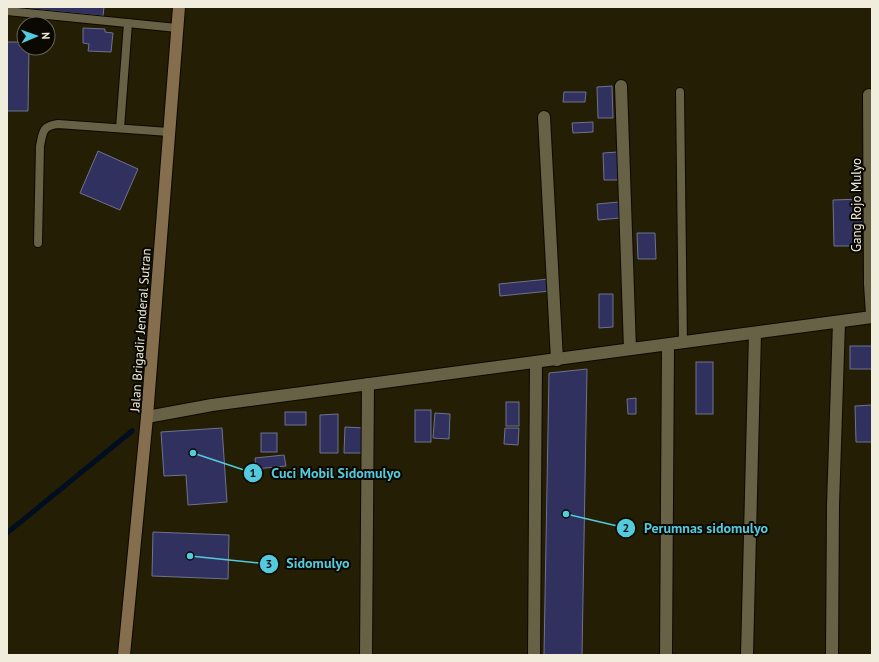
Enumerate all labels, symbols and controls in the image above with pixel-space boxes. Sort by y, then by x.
north arrow [16,16,56,56]
text: N [39,32,53,40]
street label: Gang Rojo Mulyo [848,158,865,252]
street label: Jalan Brigadir Jenderal Sutran [126,248,155,413]
callout: Cuci Mobil Sidomulyo [243,460,409,486]
text: Cuci Mobil Sidomulyo [271,464,401,482]
text: 1 [250,465,256,480]
callout: Perumnas sidomulyo [616,515,777,541]
text: Perumnas sidomulyo [644,519,769,537]
text: 2 [623,520,629,535]
callout: Sidomulyo [259,551,358,577]
text: Sidomulyo [286,554,350,572]
text: 3 [266,556,272,571]

